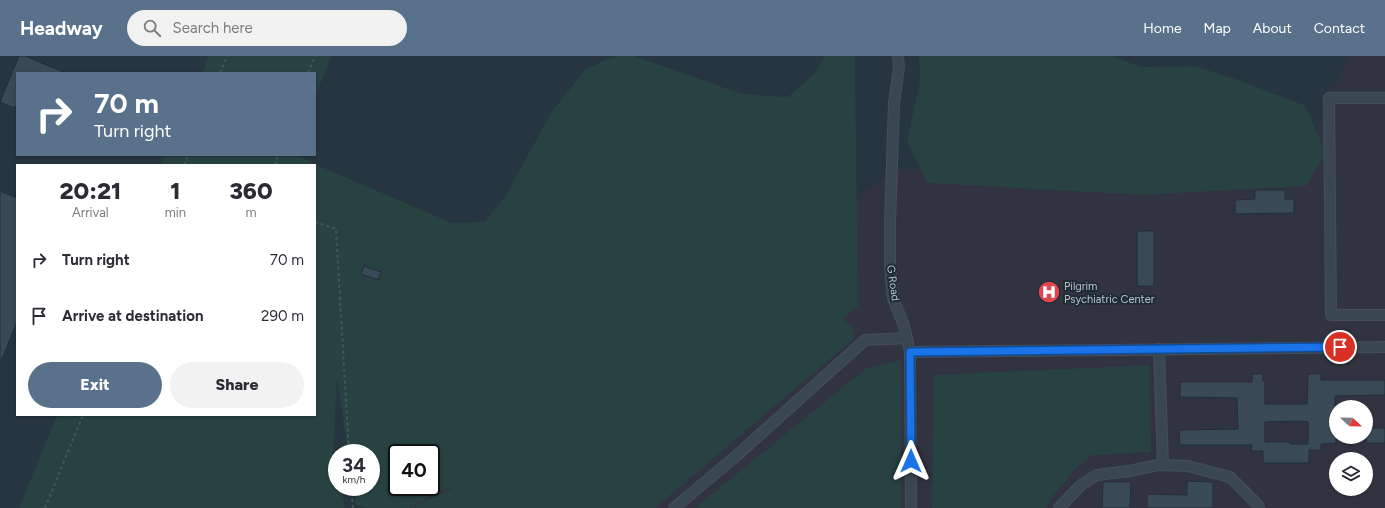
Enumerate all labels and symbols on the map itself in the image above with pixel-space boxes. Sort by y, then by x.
street label: G Road [884,264,902,302]
hospital icon: Pilgrim Psychiatric Center [1036,279,1062,305]
place label: Pilgrim Psychiatric Center [1064,280,1155,306]
pin [1323,330,1357,364]
north arrow [1329,400,1373,444]
position arrow [890,440,932,482]
speed limit sign: 40 [388,444,440,496]

